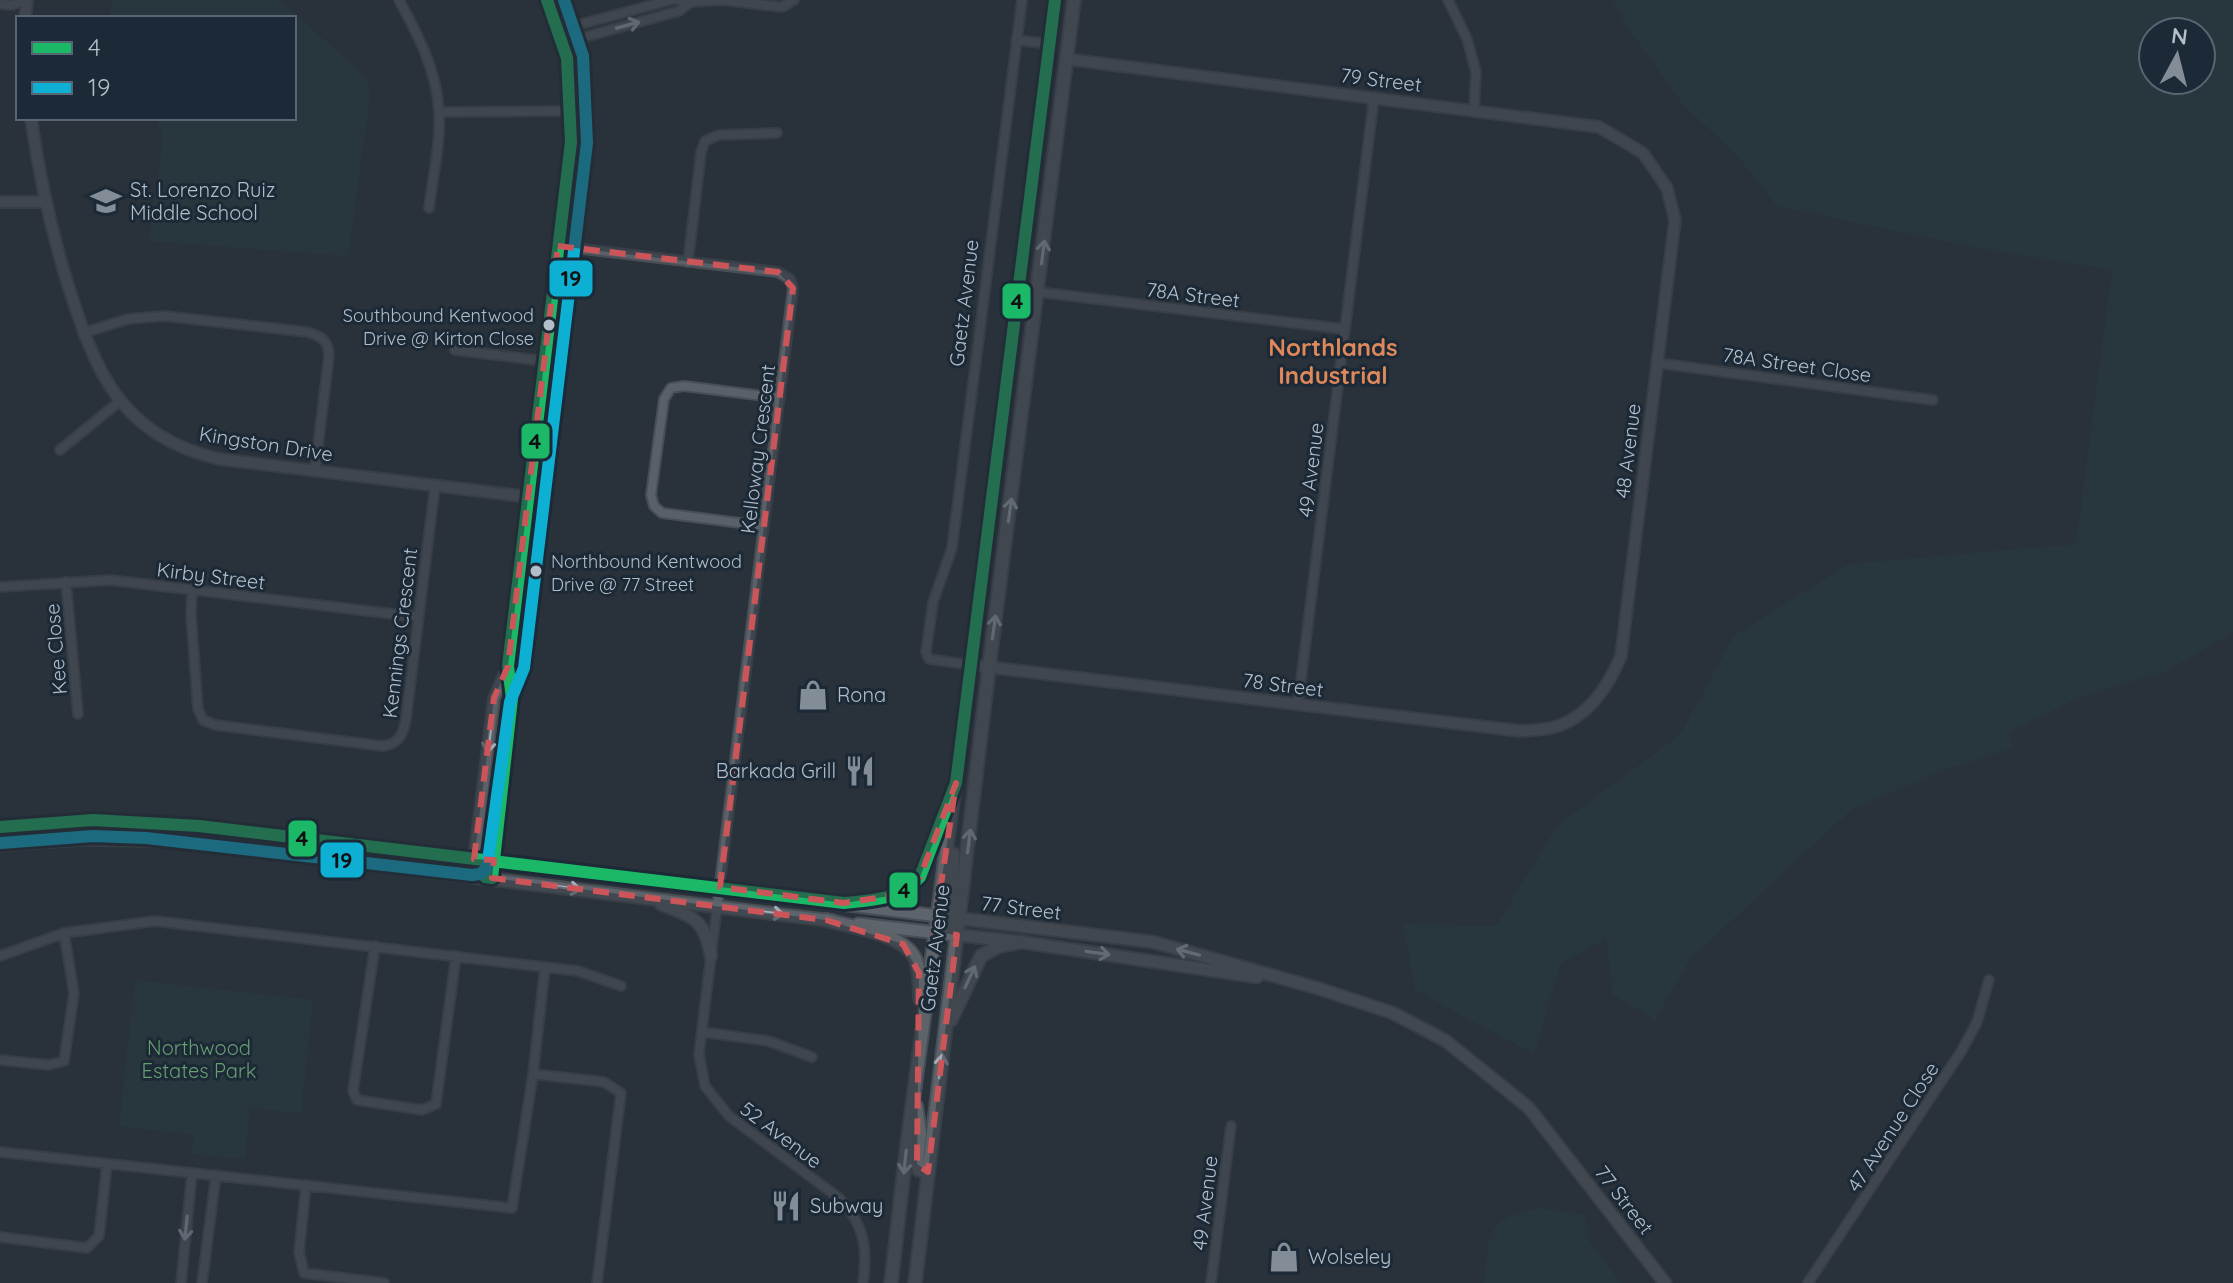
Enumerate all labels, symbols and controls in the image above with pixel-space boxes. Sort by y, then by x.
legend [16,16,296,120]
north arrow [2137,16,2217,96]
one-way arrow [615,17,641,32]
text: N [2170,21,2189,51]
text: 4 [88,32,101,62]
street label: 79 Street [1339,62,1423,97]
text: 19 [88,72,110,102]
place label: St. Lorenzo Ruiz Middle School [130,177,275,225]
school or university icon: St. Lorenzo Ruiz Middle School [89,184,123,218]
street label: Gaetz Avenue [943,238,984,368]
one-way arrow [1036,239,1051,266]
line badge: 19 [548,259,594,298]
text: 19 [560,264,582,292]
street label: 78A Street [1145,276,1242,313]
line badge: 4 [1001,282,1032,320]
text: 4 [1011,287,1024,315]
place label: Southbound Kentwood Drive @ Kirton Close [343,304,534,350]
marker: Southbound Kentwood Drive @ Kirton Close [541,317,557,333]
district label: Northlands Industrial [1268,332,1398,390]
street label: 78A Street Close [1721,342,1873,387]
street label: Kelloway Crescent [735,363,780,535]
street label: 48 Avenue [1609,402,1646,500]
street label: Kingston Drive [197,421,335,466]
street label: 49 Avenue [1292,421,1329,519]
line badge: 4 [520,422,551,460]
text: 4 [529,427,542,455]
one-way arrow [1003,498,1018,523]
street label: Kennings Crescent [377,546,422,720]
place label: Northbound Kentwood Drive @ 77 Street [551,550,742,596]
street label: Kirby Street [155,556,267,595]
marker: Northbound Kentwood Drive @ 77 Street [528,563,544,579]
street label: Kee Close [39,602,72,696]
one-way arrow [987,615,1002,640]
street label: 78 Street [1241,667,1325,702]
shop icon: Rona [796,678,830,712]
place label: Rona [837,682,886,707]
one-way arrow [481,728,496,753]
restaurant icon: Barkada Grill [843,754,877,788]
place label: Barkada Grill [716,758,836,783]
line badge: 4 [287,819,318,858]
text: 4 [296,824,309,852]
one-way arrow [961,828,976,855]
line badge: 19 [319,841,365,879]
text: 19 [331,846,353,874]
line badge: 4 [888,871,919,909]
text: 4 [898,876,911,904]
one-way arrow [555,880,582,895]
street label: Gaetz Avenue [914,883,955,1013]
street label: 77 Street [980,890,1063,925]
one-way arrow [759,906,784,921]
one-way arrow [1175,944,1201,959]
one-way arrow [1085,946,1110,961]
one-way arrow [963,965,978,989]
park label: Northwood Estates Park [142,1035,256,1083]
one-way arrow [933,1054,948,1080]
street label: 47 Avenue Close [1841,1057,1944,1196]
street label: 52 Avenue [736,1096,827,1173]
one-way arrow [897,1148,912,1175]
street label: 49 Avenue [1186,1154,1223,1252]
street label: 77 Street [1590,1160,1659,1239]
restaurant icon: Subway [769,1189,803,1223]
place label: Subway [810,1193,883,1218]
one-way arrow [179,1214,194,1241]
shop icon: Wolseley [1267,1240,1301,1274]
place label: Wolseley [1308,1244,1391,1269]

